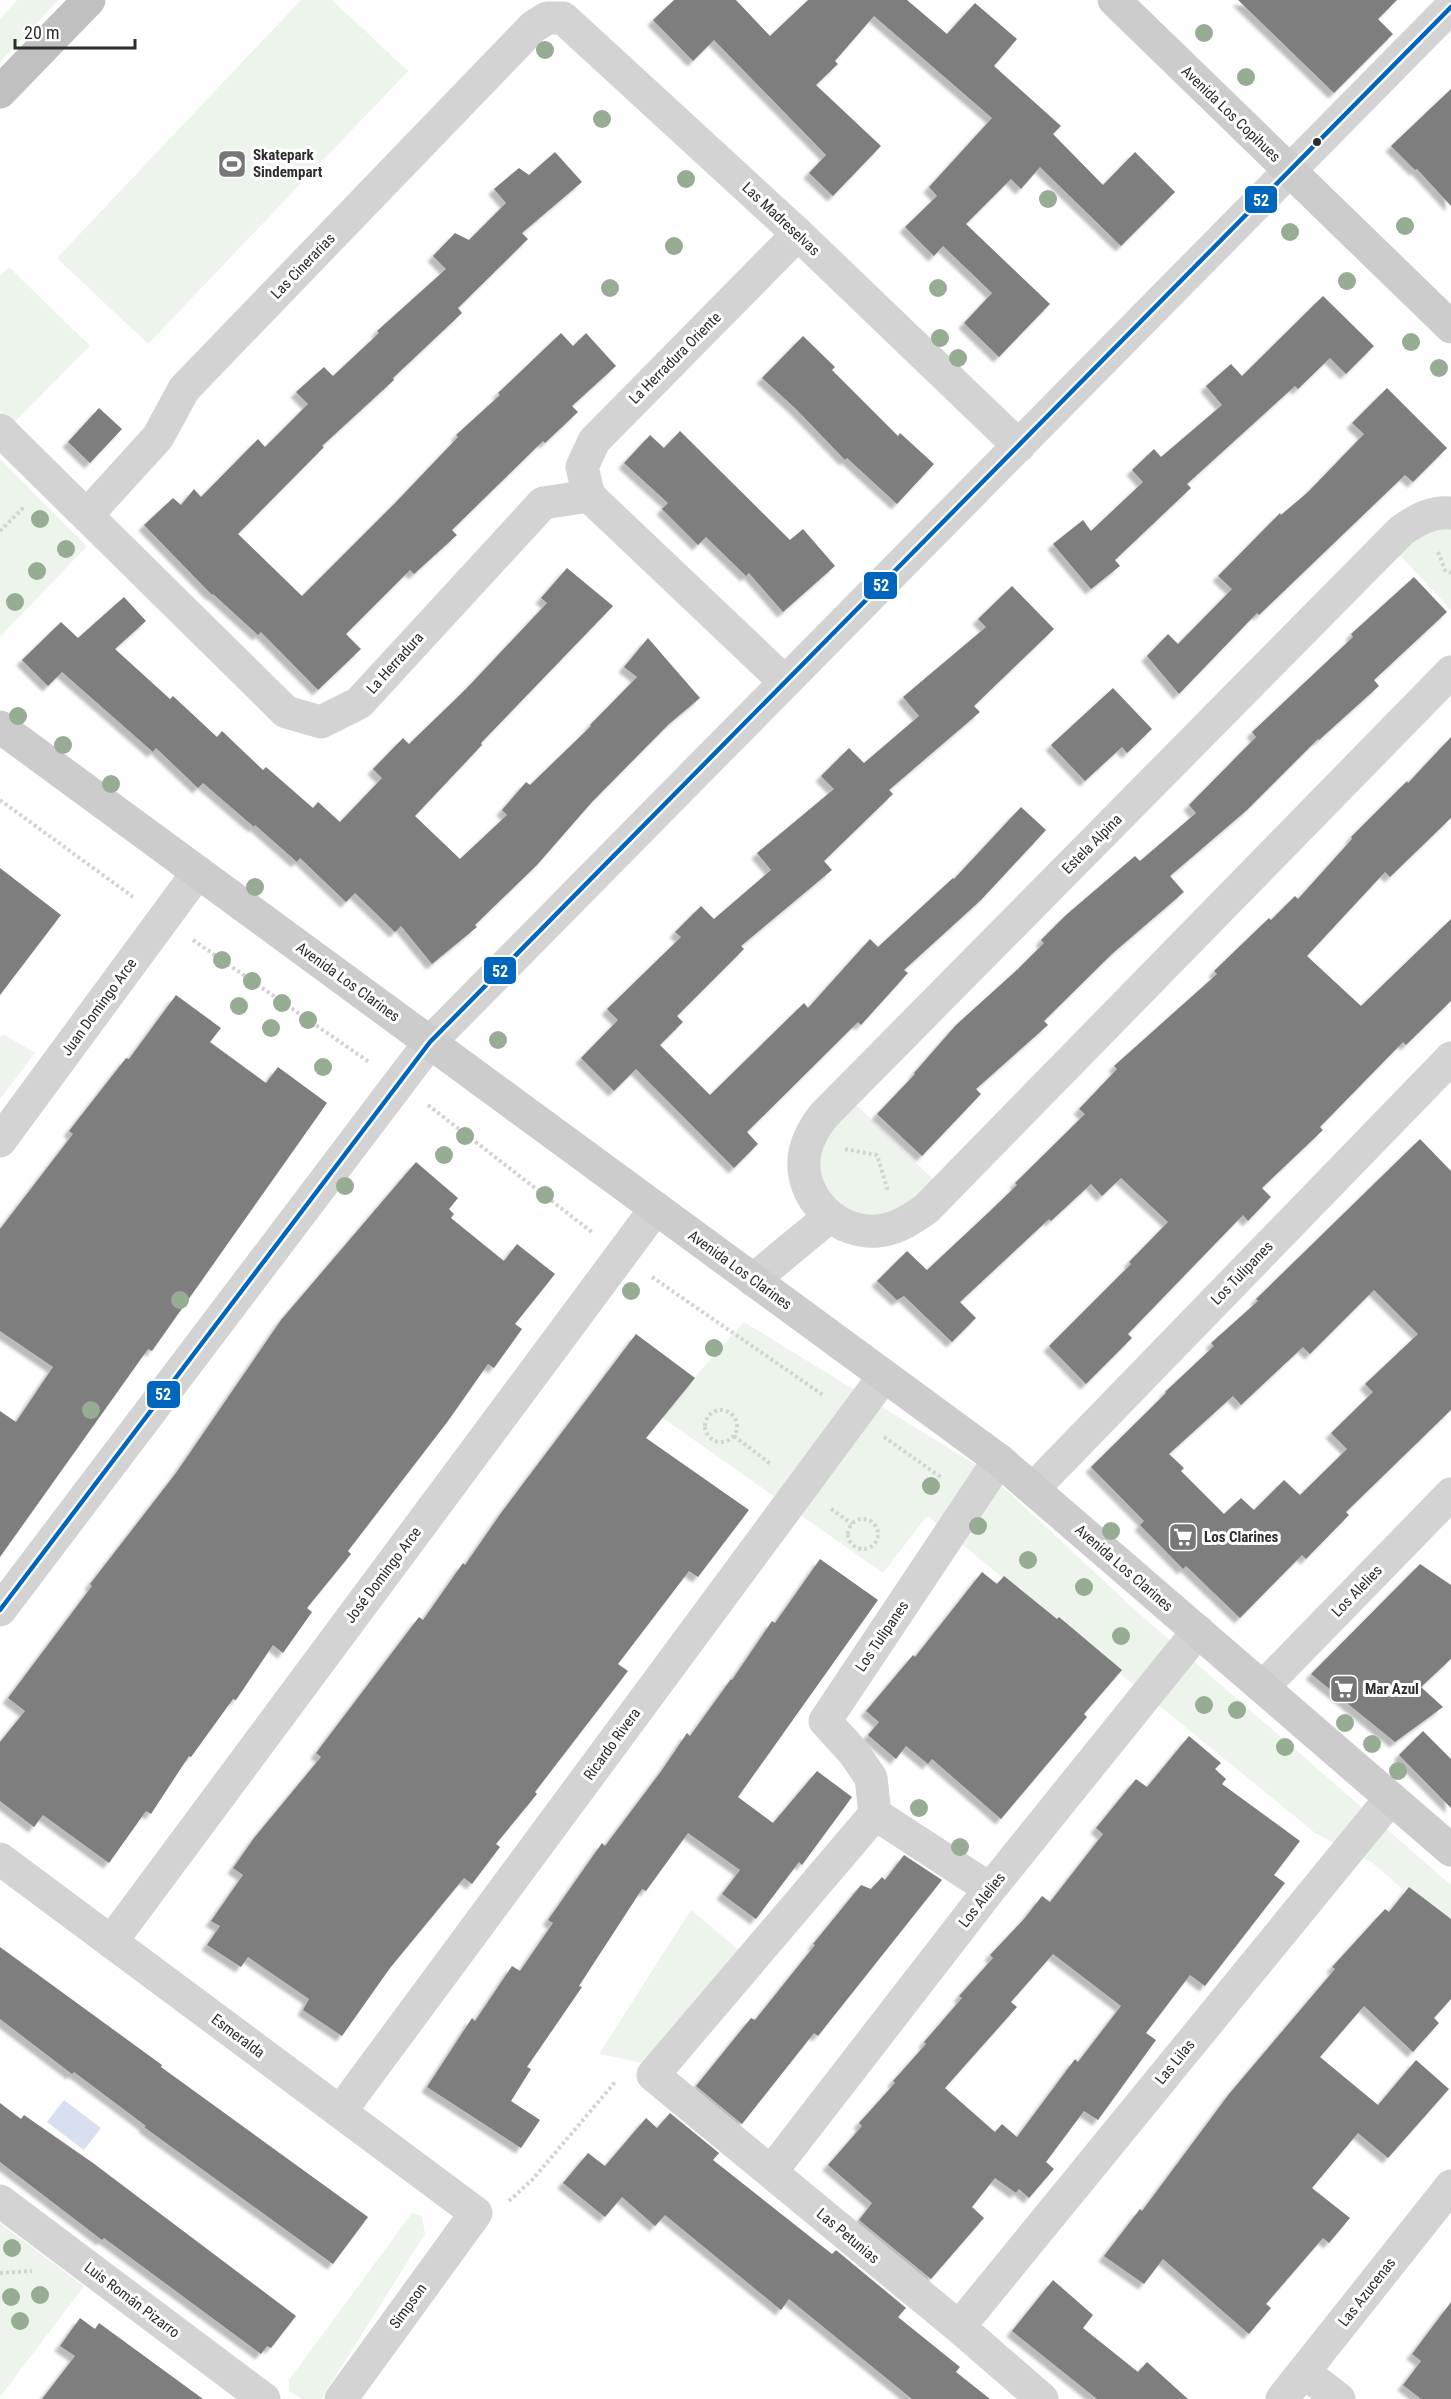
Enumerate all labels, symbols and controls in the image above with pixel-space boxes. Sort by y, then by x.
scale bar [15,12,135,50]
text: 20 m [24,22,59,43]
street label: Avenida Los Copihues [1178,62,1284,166]
unlabelled marker [1311,136,1323,148]
place label: Skatepark Sindempart [253,146,323,181]
sports icon: Skatepark Sindempart [216,148,248,180]
street label: Las Madreselvas [738,178,824,260]
line badge: 52 [1244,185,1278,214]
text: 52 [1253,191,1269,210]
street label: Las Cinerarias [267,229,339,303]
street label: La Herradura Oriente [625,308,725,408]
line badge: 52 [863,571,898,600]
text: 52 [873,576,889,595]
street label: La Herradura [363,629,427,697]
street label: Estela Alpina [1058,810,1126,878]
street label: Avenida Los Clarines [293,938,403,1026]
street label: Juan Domingo Arce [58,955,140,1059]
line badge: 52 [483,956,517,985]
text: 52 [492,962,508,981]
street label: Avenida Los Clarines [685,1226,795,1314]
street label: Los Tulipanes [1207,1237,1277,1309]
line badge: 52 [146,1380,181,1409]
text: 52 [155,1385,171,1404]
street label: Avenida Los Clarines [1071,1521,1177,1615]
supermarket icon: Los Clarines [1167,1521,1199,1553]
street label: José Domingo Arce [341,1523,425,1627]
place label: Los Clarines [1204,1528,1279,1546]
street label: Los Alelies [1328,1561,1386,1621]
street label: Los Tulipanes [852,1597,912,1675]
supermarket icon: Mar Azul [1328,1673,1360,1705]
place label: Mar Azul [1365,1680,1419,1698]
street label: Ricardo Rivera [580,1704,644,1784]
street label: Los Alelies [955,1869,1009,1931]
street label: Esmeralda [208,2010,268,2062]
street label: Las Lilas [1151,2036,1199,2088]
street label: Las Petunias [813,2205,883,2268]
street label: Las Azucenas [1335,2254,1400,2330]
street label: Luis Román Pizarro [81,2258,183,2342]
street label: Simpson [386,2280,430,2332]

